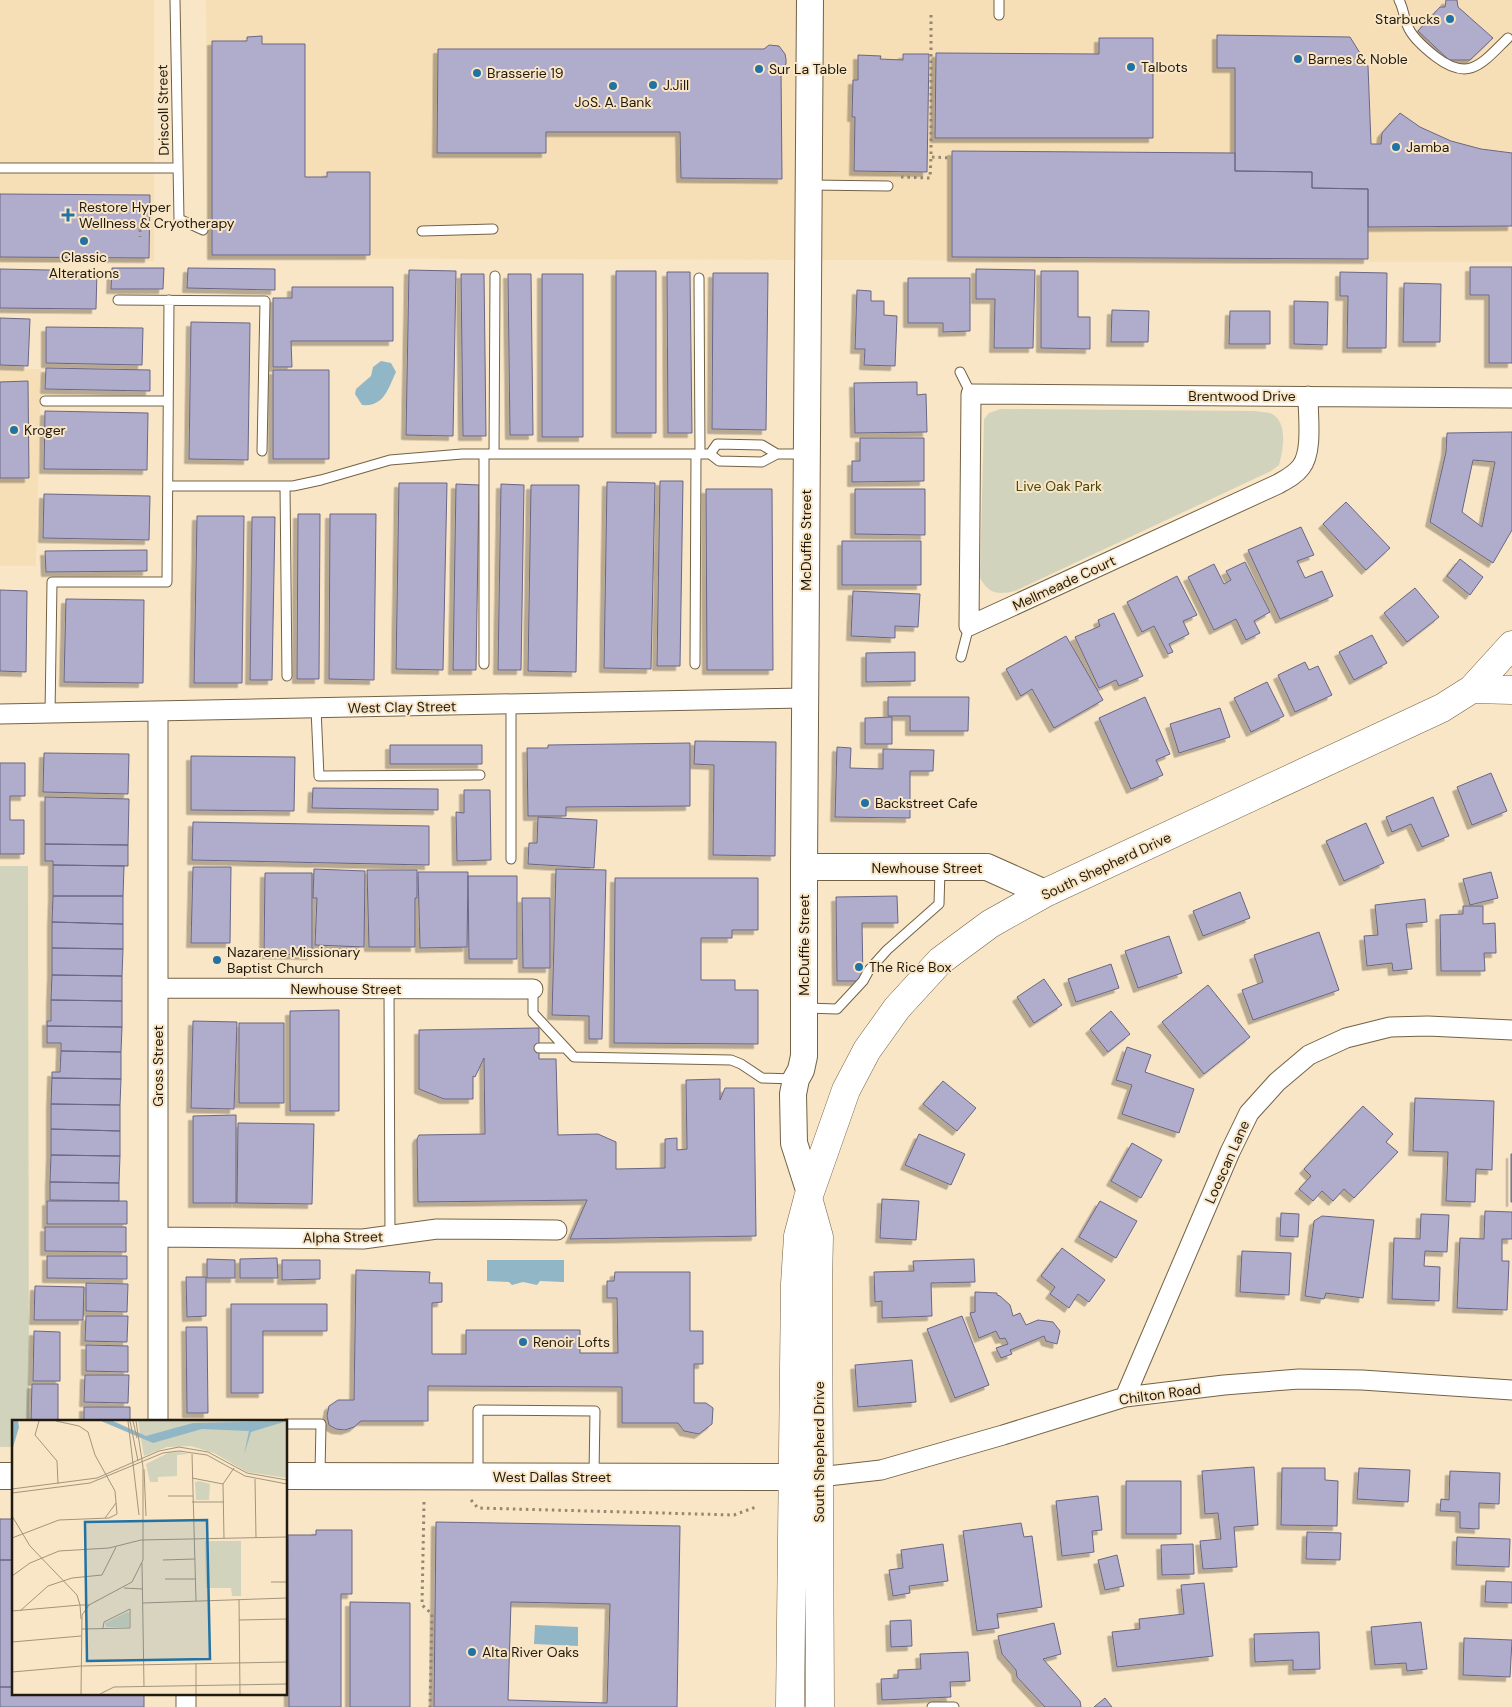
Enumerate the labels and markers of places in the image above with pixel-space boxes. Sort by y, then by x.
place label: Starbucks [1375,10,1440,28]
marker: Starbucks [1444,13,1456,25]
place label: Barnes & Noble [1308,50,1408,68]
marker: Barnes & Noble [1292,53,1304,65]
place label: Talbots [1141,58,1188,76]
place label: Sur La Table [769,60,847,78]
marker: Talbots [1125,61,1137,73]
marker: Sur La Table [753,63,765,75]
place label: Brasserie 19 [487,64,564,82]
marker: Brasserie 19 [471,67,483,79]
place label: J.Jill [663,76,689,94]
marker: J.Jill [647,79,659,91]
marker: JoS. A. Bank [607,80,619,92]
place label: JoS. A. Bank [575,93,651,111]
place label: Jamba [1406,138,1449,156]
marker: Jamba [1390,141,1402,153]
place label: Restore Hyper Wellness & Cryotherapy [79,198,235,232]
marker: Restore Hyper Wellness & Cryotherapy [61,208,75,222]
marker: Classic Alterations [78,235,90,247]
place label: Classic Alterations [49,248,119,282]
place label: Kroger [24,421,66,439]
marker: Kroger [8,424,20,436]
place label: Backstreet Cafe [875,794,978,812]
marker: Backstreet Cafe [859,797,871,809]
place label: Nazarene Missionary Baptist Church [227,943,361,977]
marker: Nazarene Missionary Baptist Church [211,954,223,966]
place label: The Rice Box [869,958,951,976]
marker: The Rice Box [853,961,865,973]
place label: Renoir Lofts [533,1333,610,1351]
marker: Renoir Lofts [517,1336,529,1348]
place label: Alta River Oaks [482,1643,579,1661]
marker: Alta River Oaks [466,1646,478,1658]

